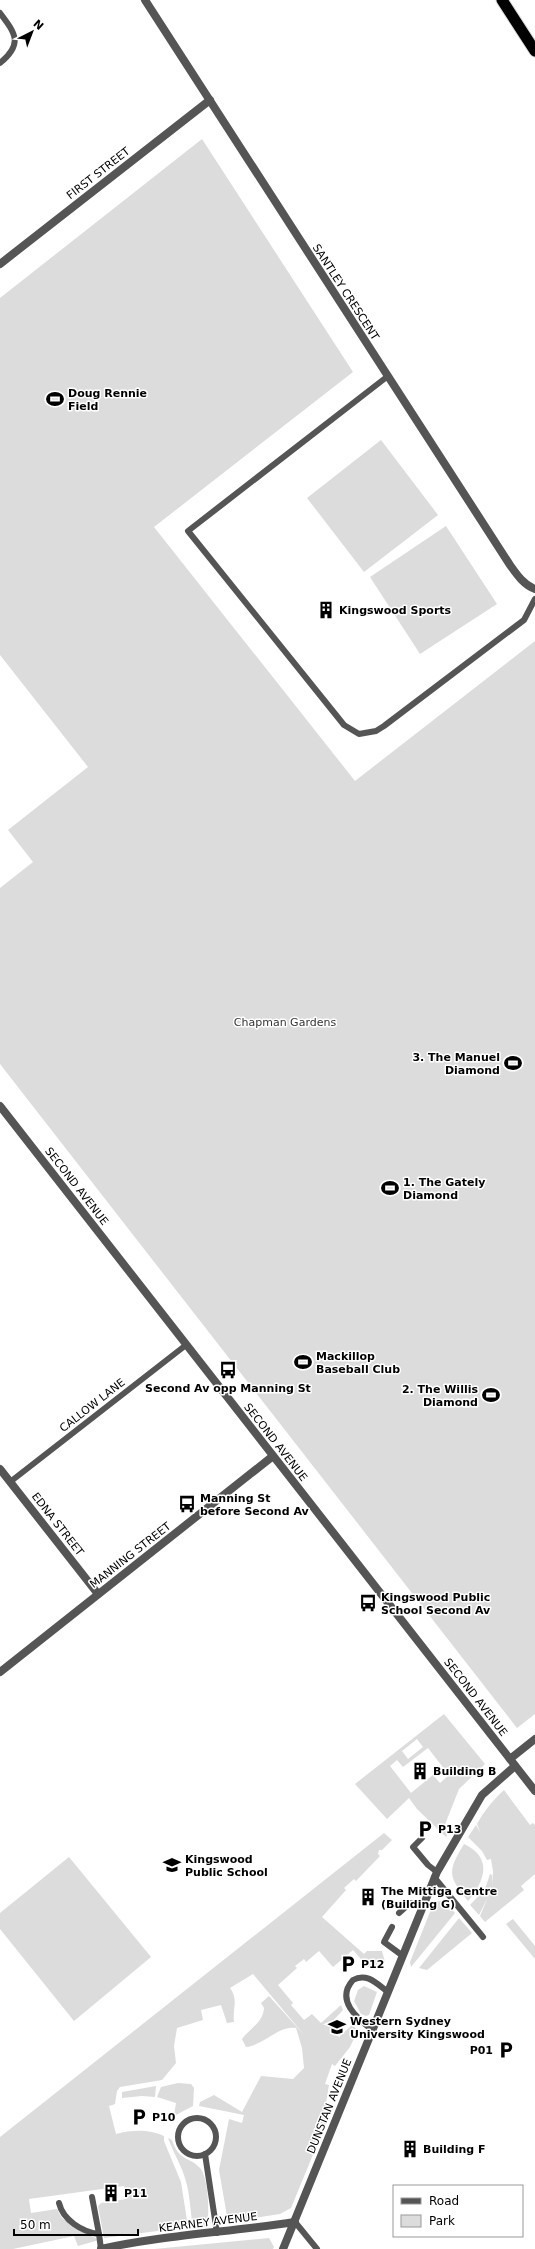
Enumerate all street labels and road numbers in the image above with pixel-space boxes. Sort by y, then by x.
street label: FIRST STREET [64,145,133,202]
street label: SANTLEY CRESCENT [310,242,382,343]
street label: SECOND AVENUE [42,1145,111,1228]
street label: CALLOW LANE [57,1376,128,1435]
street label: SECOND AVENUE [241,1401,310,1484]
street label: EDNA STREET [29,1490,86,1559]
street label: MANNING STREET [87,1520,174,1591]
street label: SECOND AVENUE [441,1656,510,1739]
street label: DUNSTAN AVENUE [304,2057,354,2156]
street label: KEARNEY AVENUE [158,2210,258,2235]

